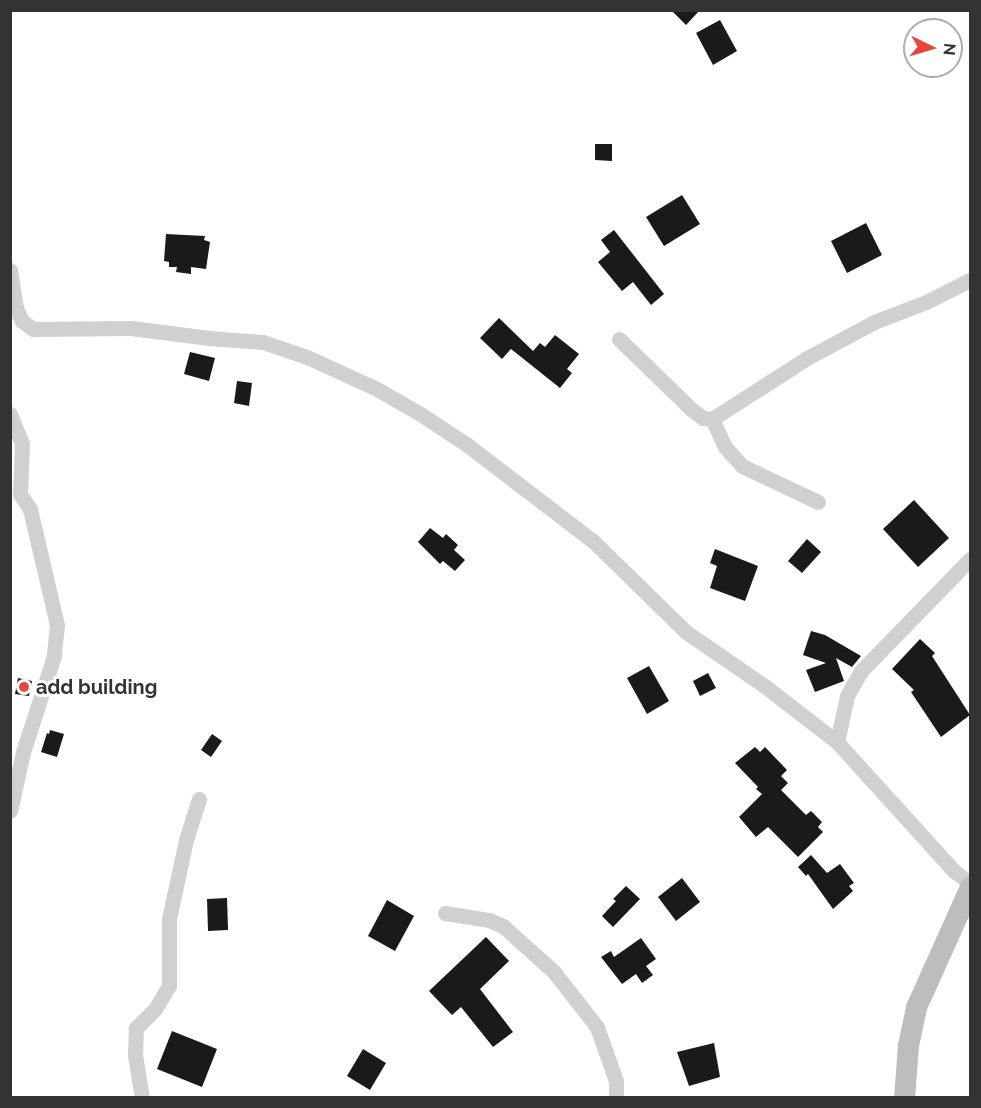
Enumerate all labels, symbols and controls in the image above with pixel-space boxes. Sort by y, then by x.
north arrow [903,18,963,78]
text: N [939,43,959,56]
place label: add building [36,675,157,699]
marker: add building [17,680,31,694]

